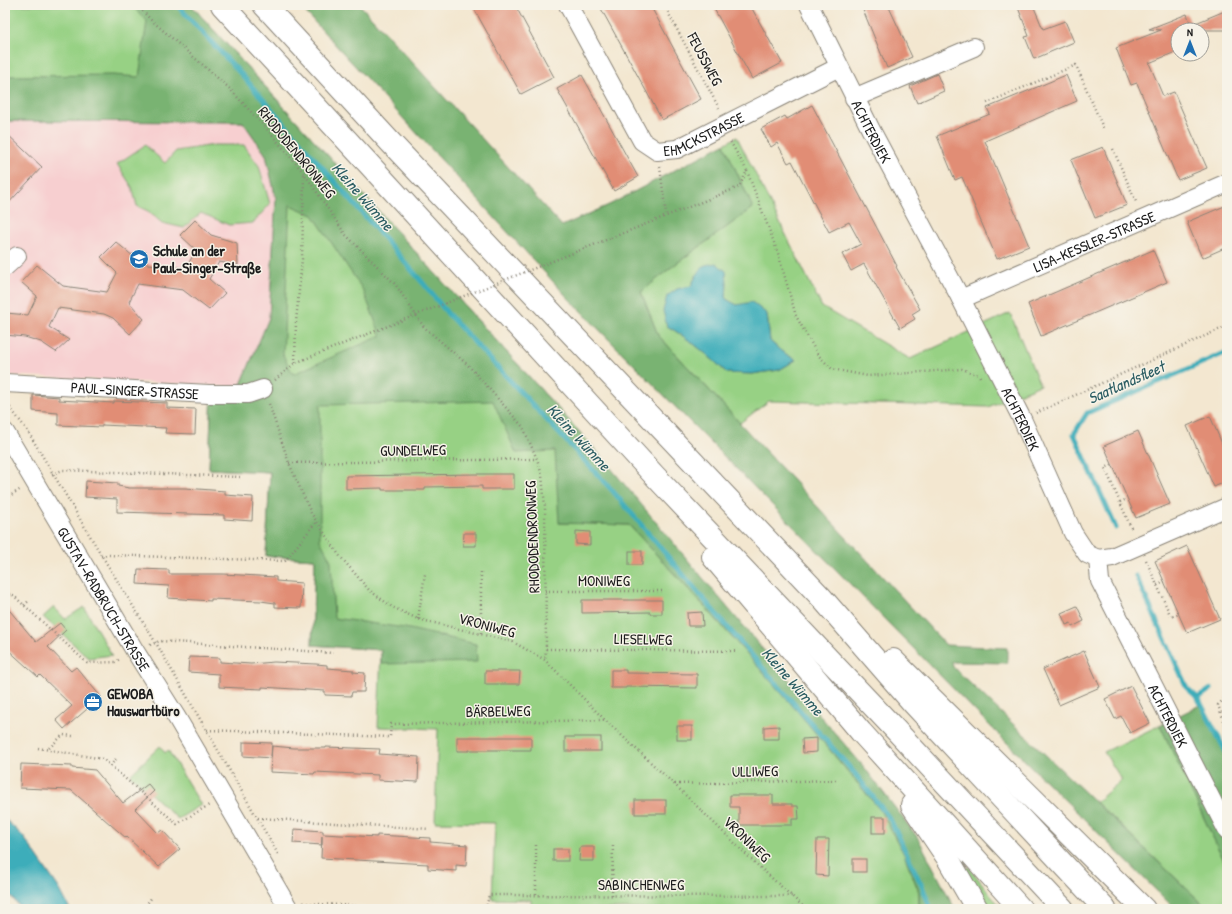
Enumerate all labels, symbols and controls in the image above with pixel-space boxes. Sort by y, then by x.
north arrow [1170,22,1210,62]
text: N [1187,25,1193,39]
street label: FEUSSWEG [682,28,728,90]
street label: ACHTERDIEK [847,96,897,166]
street label: RHODODENDRONWEG [253,102,341,203]
street label: EHMCKSTRASSE [662,106,748,161]
water label: Kleine Wümme [327,157,399,235]
street label: LISA-KESSLER-STRASSE [1030,205,1159,277]
place label: Schule an der Paul-Singer-Straße [153,240,261,279]
school or university icon: Schule an der Paul-Singer-Straße [128,248,150,270]
water label: Saatlandsfleet [1084,354,1170,409]
street label: PAUL-SINGER-STRASSE [70,376,200,404]
street label: ACHTERDIEK [997,383,1045,454]
water label: Kleine Wümme [542,399,616,476]
street label: GUNDELWEG [380,439,447,461]
street label: RHODODENDRONWEG [520,480,544,594]
street label: GUSTAV-RADBRUCH-STRASSE [53,523,156,675]
street label: MONIWEG [578,570,631,591]
street label: VRONIWEG [456,607,519,643]
street label: LIESELWEG [614,628,673,650]
water label: Kleine Wümme [757,642,829,720]
street label: ACHTERDIEK [1144,680,1193,751]
place label: GEWOBA Hauswartbüro [107,683,179,721]
office icon: GEWOBA Hauswartbüro [82,691,104,713]
street label: BÄRBELWEG [466,700,531,722]
street label: ULLIWEG [732,760,779,782]
street label: VRONIWEG [719,811,776,867]
street label: SABINCHENWEG [598,874,685,895]

